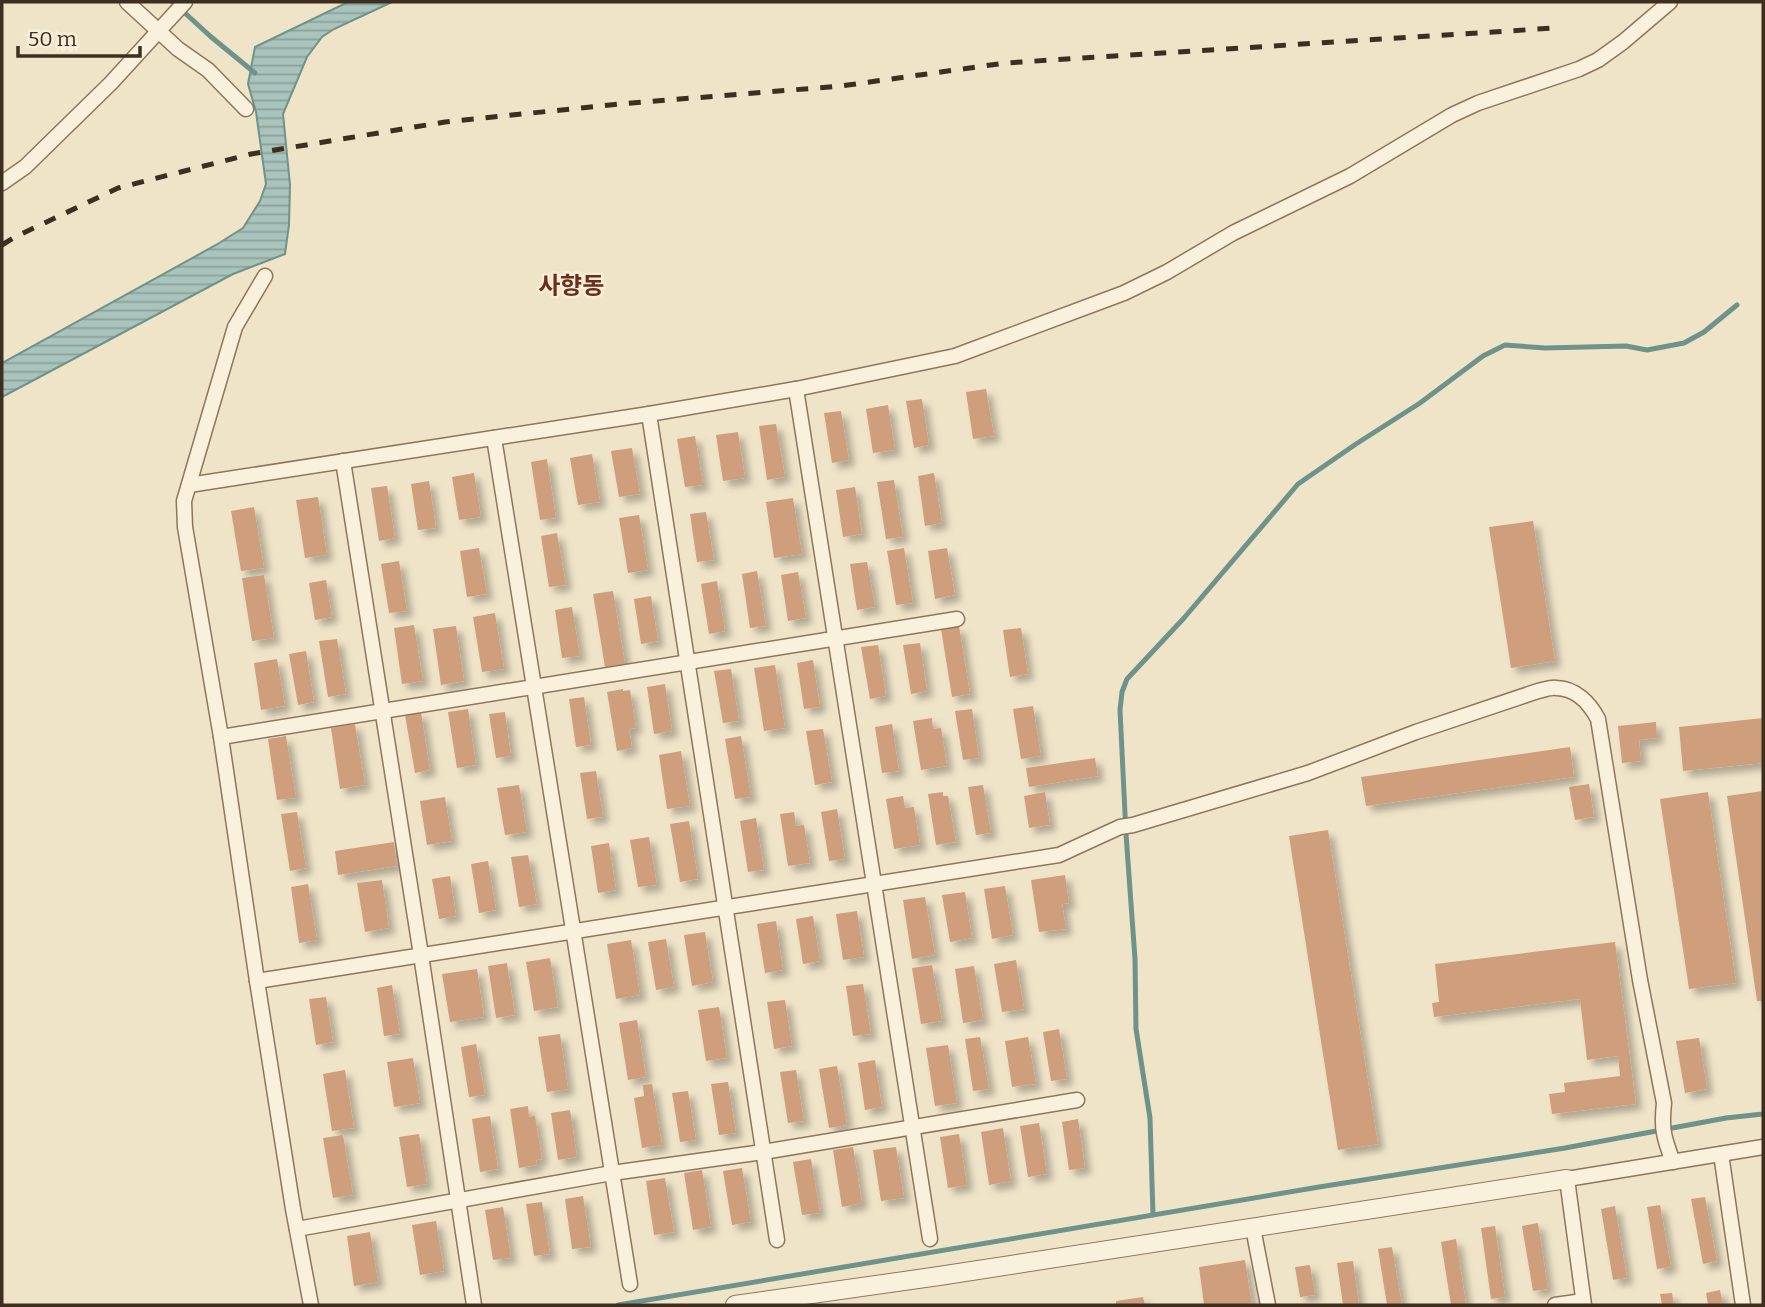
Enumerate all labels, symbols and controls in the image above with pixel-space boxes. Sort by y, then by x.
scale bar [18,14,140,58]
text: 50 m [28,26,77,52]
district label: 사향동 [538,272,604,300]

